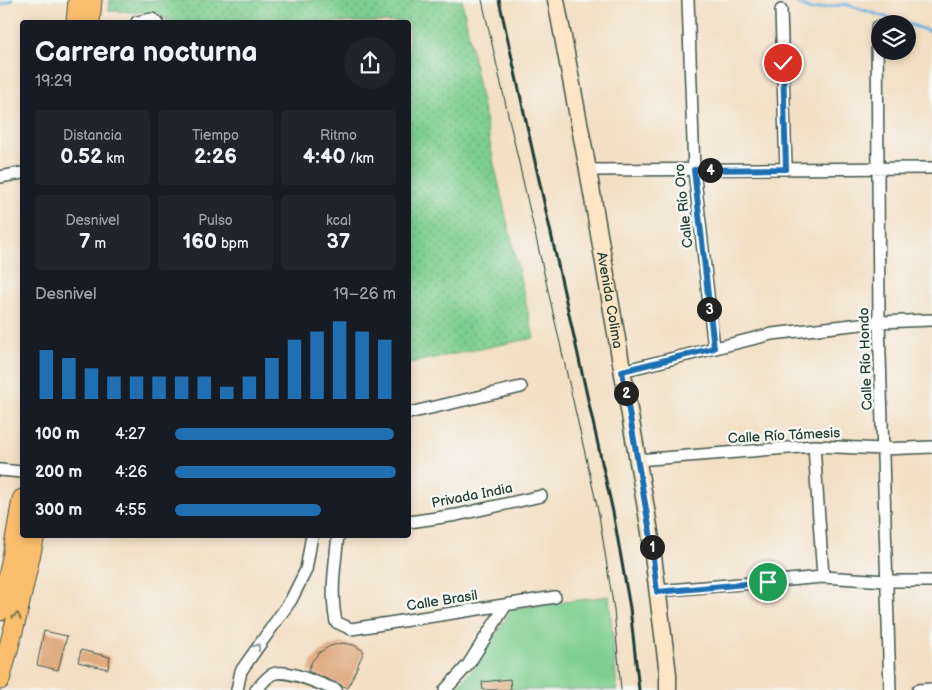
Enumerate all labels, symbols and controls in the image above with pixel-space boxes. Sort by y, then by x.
map controls [871,15,916,60]
button: layers [871,15,916,60]
text: Carrera nocturna [35,36,258,69]
button: share [344,37,396,89]
pin [762,42,804,84]
icon: check [769,49,797,77]
text: 19:29 [35,72,72,91]
text: Distancia [63,127,122,144]
text: Tiempo [192,127,239,144]
text: Ritmo [320,127,357,144]
text: 0.52 [60,144,103,169]
text: 2:26 [194,144,237,169]
text: 4:40 [303,144,346,169]
text: km [103,150,125,167]
text: /km [346,150,374,167]
pin: 4 [698,158,722,182]
text: 4 [706,162,715,179]
street label: Calle Río Oro [671,163,696,249]
text: Desnivel [66,212,119,229]
text: Pulso [198,212,233,229]
text: kcal [326,212,351,229]
text: 7 [79,229,91,254]
text: 160 [182,229,217,254]
text: 37 [327,229,350,254]
text: m [91,235,106,252]
text: bpm [217,235,249,252]
street label: Avenida Colima [593,251,626,350]
text: Desnivel [35,285,97,304]
text: 19–26 m [333,285,396,304]
pin: 3 [696,296,722,322]
text: 3 [705,301,714,318]
street label: Calle Río Hondo [855,307,876,411]
pin: 2 [614,380,638,406]
text: 2 [622,385,631,402]
street label: Calle Río Támesis [727,424,841,447]
text: 100 m [35,425,80,444]
text: 4:27 [115,425,145,444]
text: 200 m [35,463,82,482]
text: 4:26 [115,463,147,482]
street label: Privada India [430,479,514,512]
text: 300 m [35,501,82,520]
text: 4:55 [115,501,146,520]
pin: 1 [640,534,664,560]
text: 1 [650,539,655,556]
pin [747,561,789,603]
icon: arrive [754,568,782,596]
street label: Calle Brasil [405,586,479,615]
one-way arrow [11,611,22,620]
one-way arrow [251,643,260,653]

